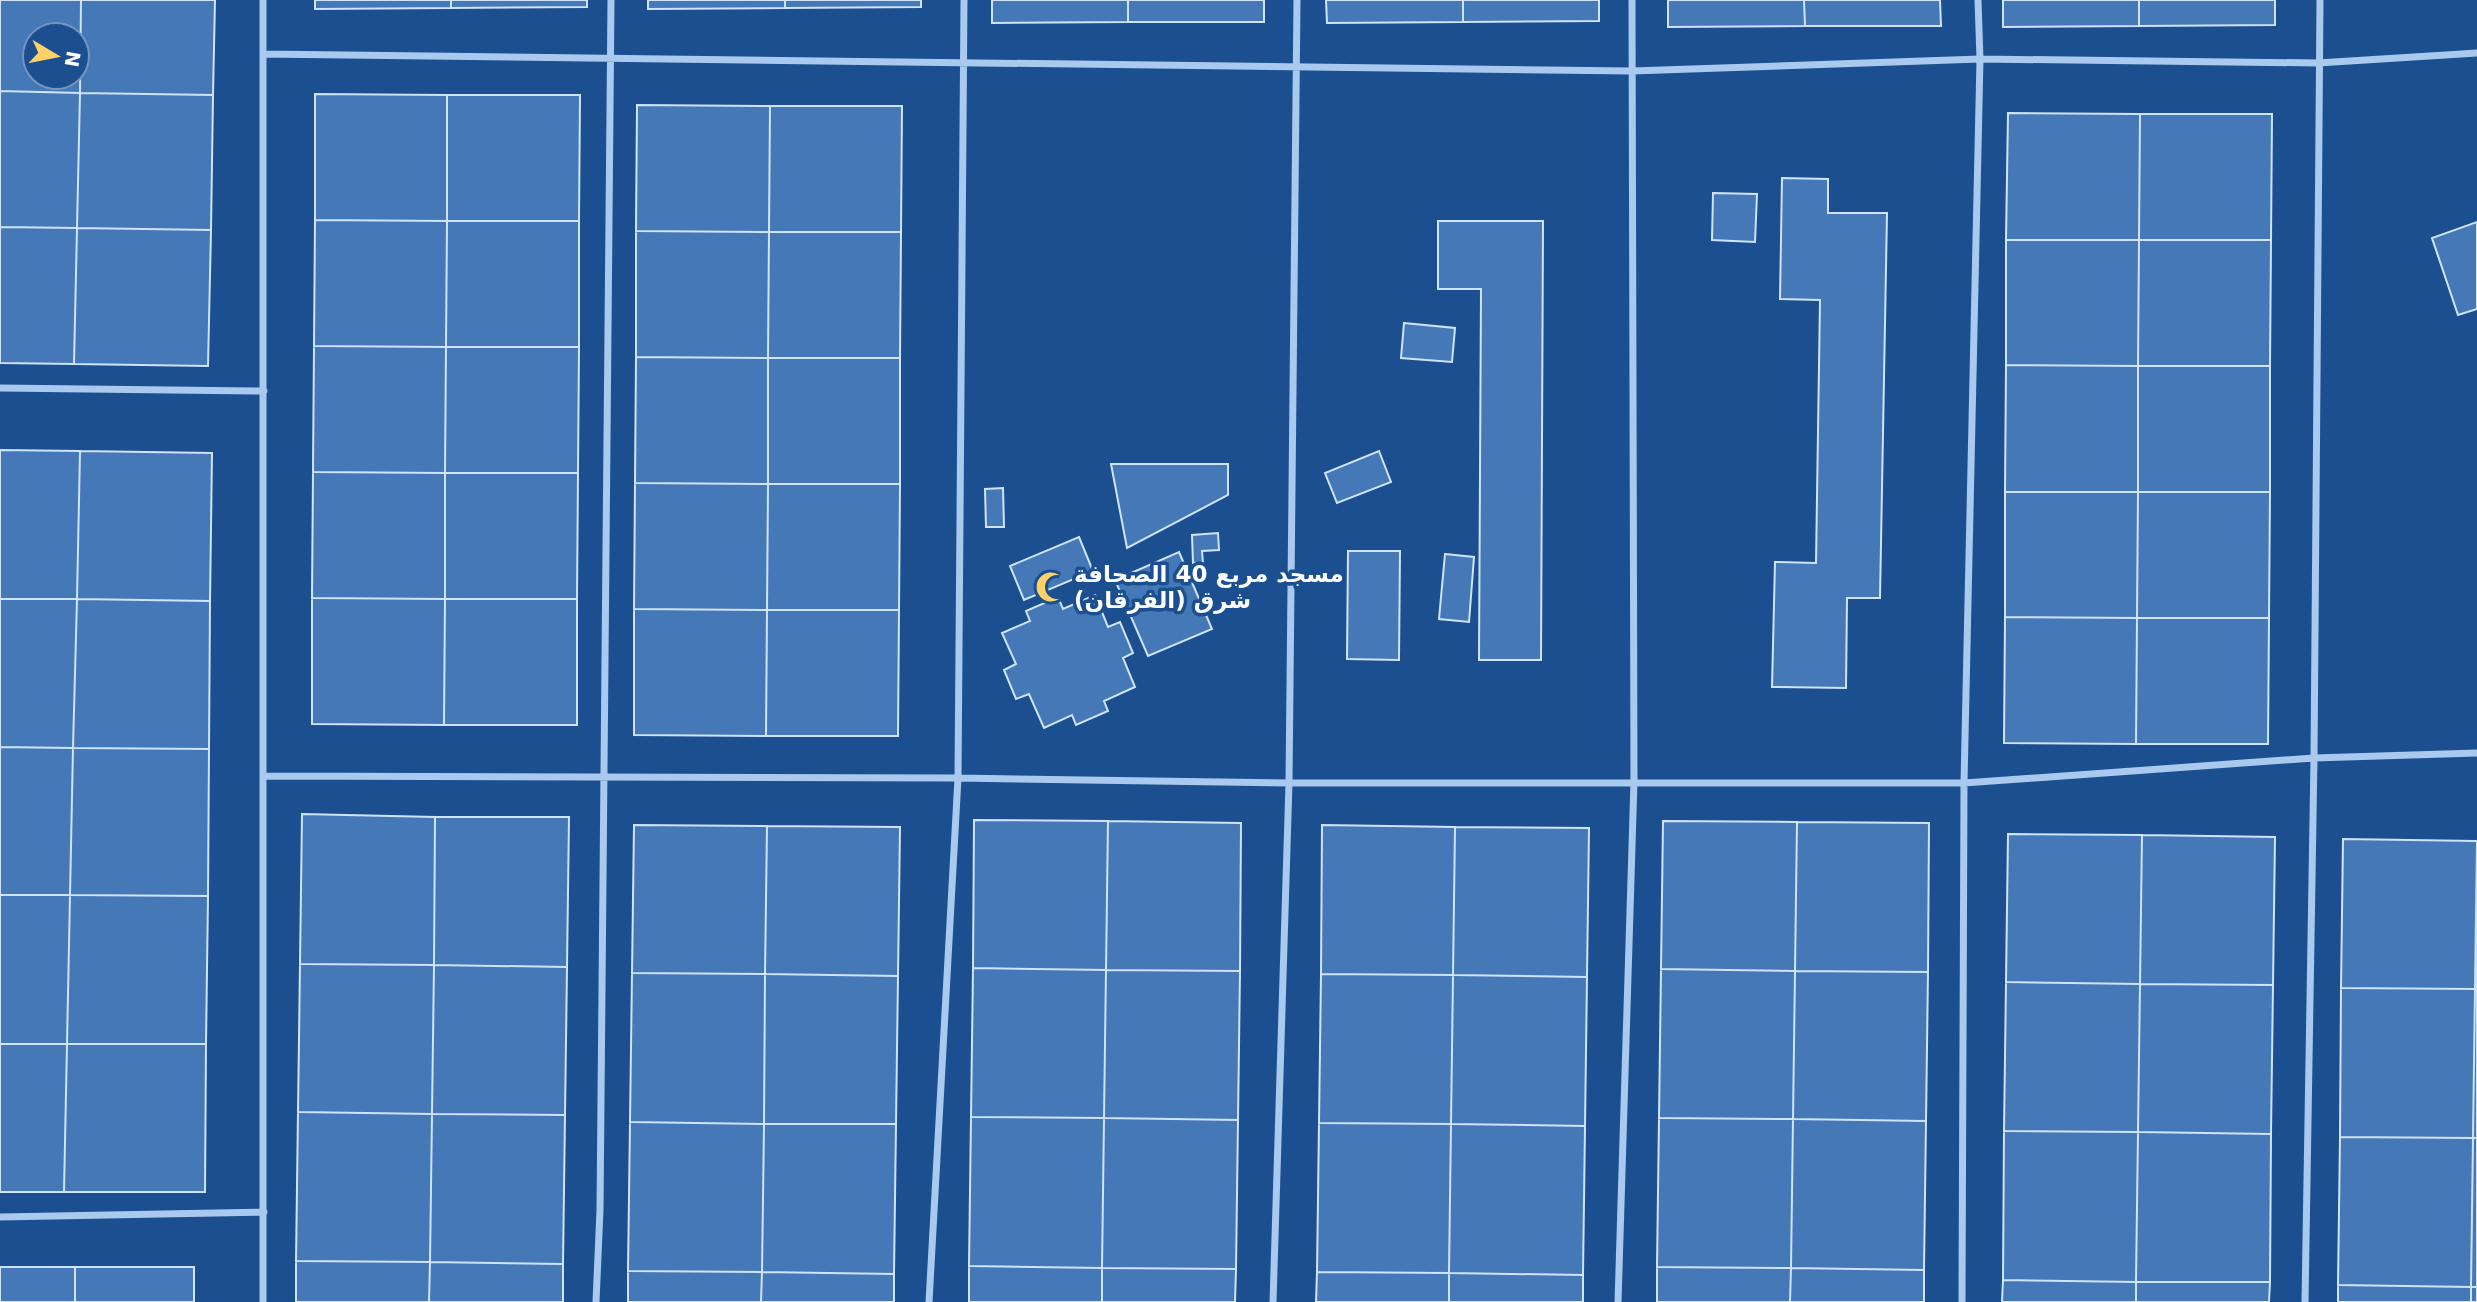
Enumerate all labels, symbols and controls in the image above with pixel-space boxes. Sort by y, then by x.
north arrow [21,21,91,91]
text: N [61,49,85,69]
place label: مسجد مربع 40 الصحافة شرق (الفرقان) [1074,561,1344,614]
mosque icon: مسجد مربع 40 الصحافة شرق (الفرقان) [1034,570,1068,604]

